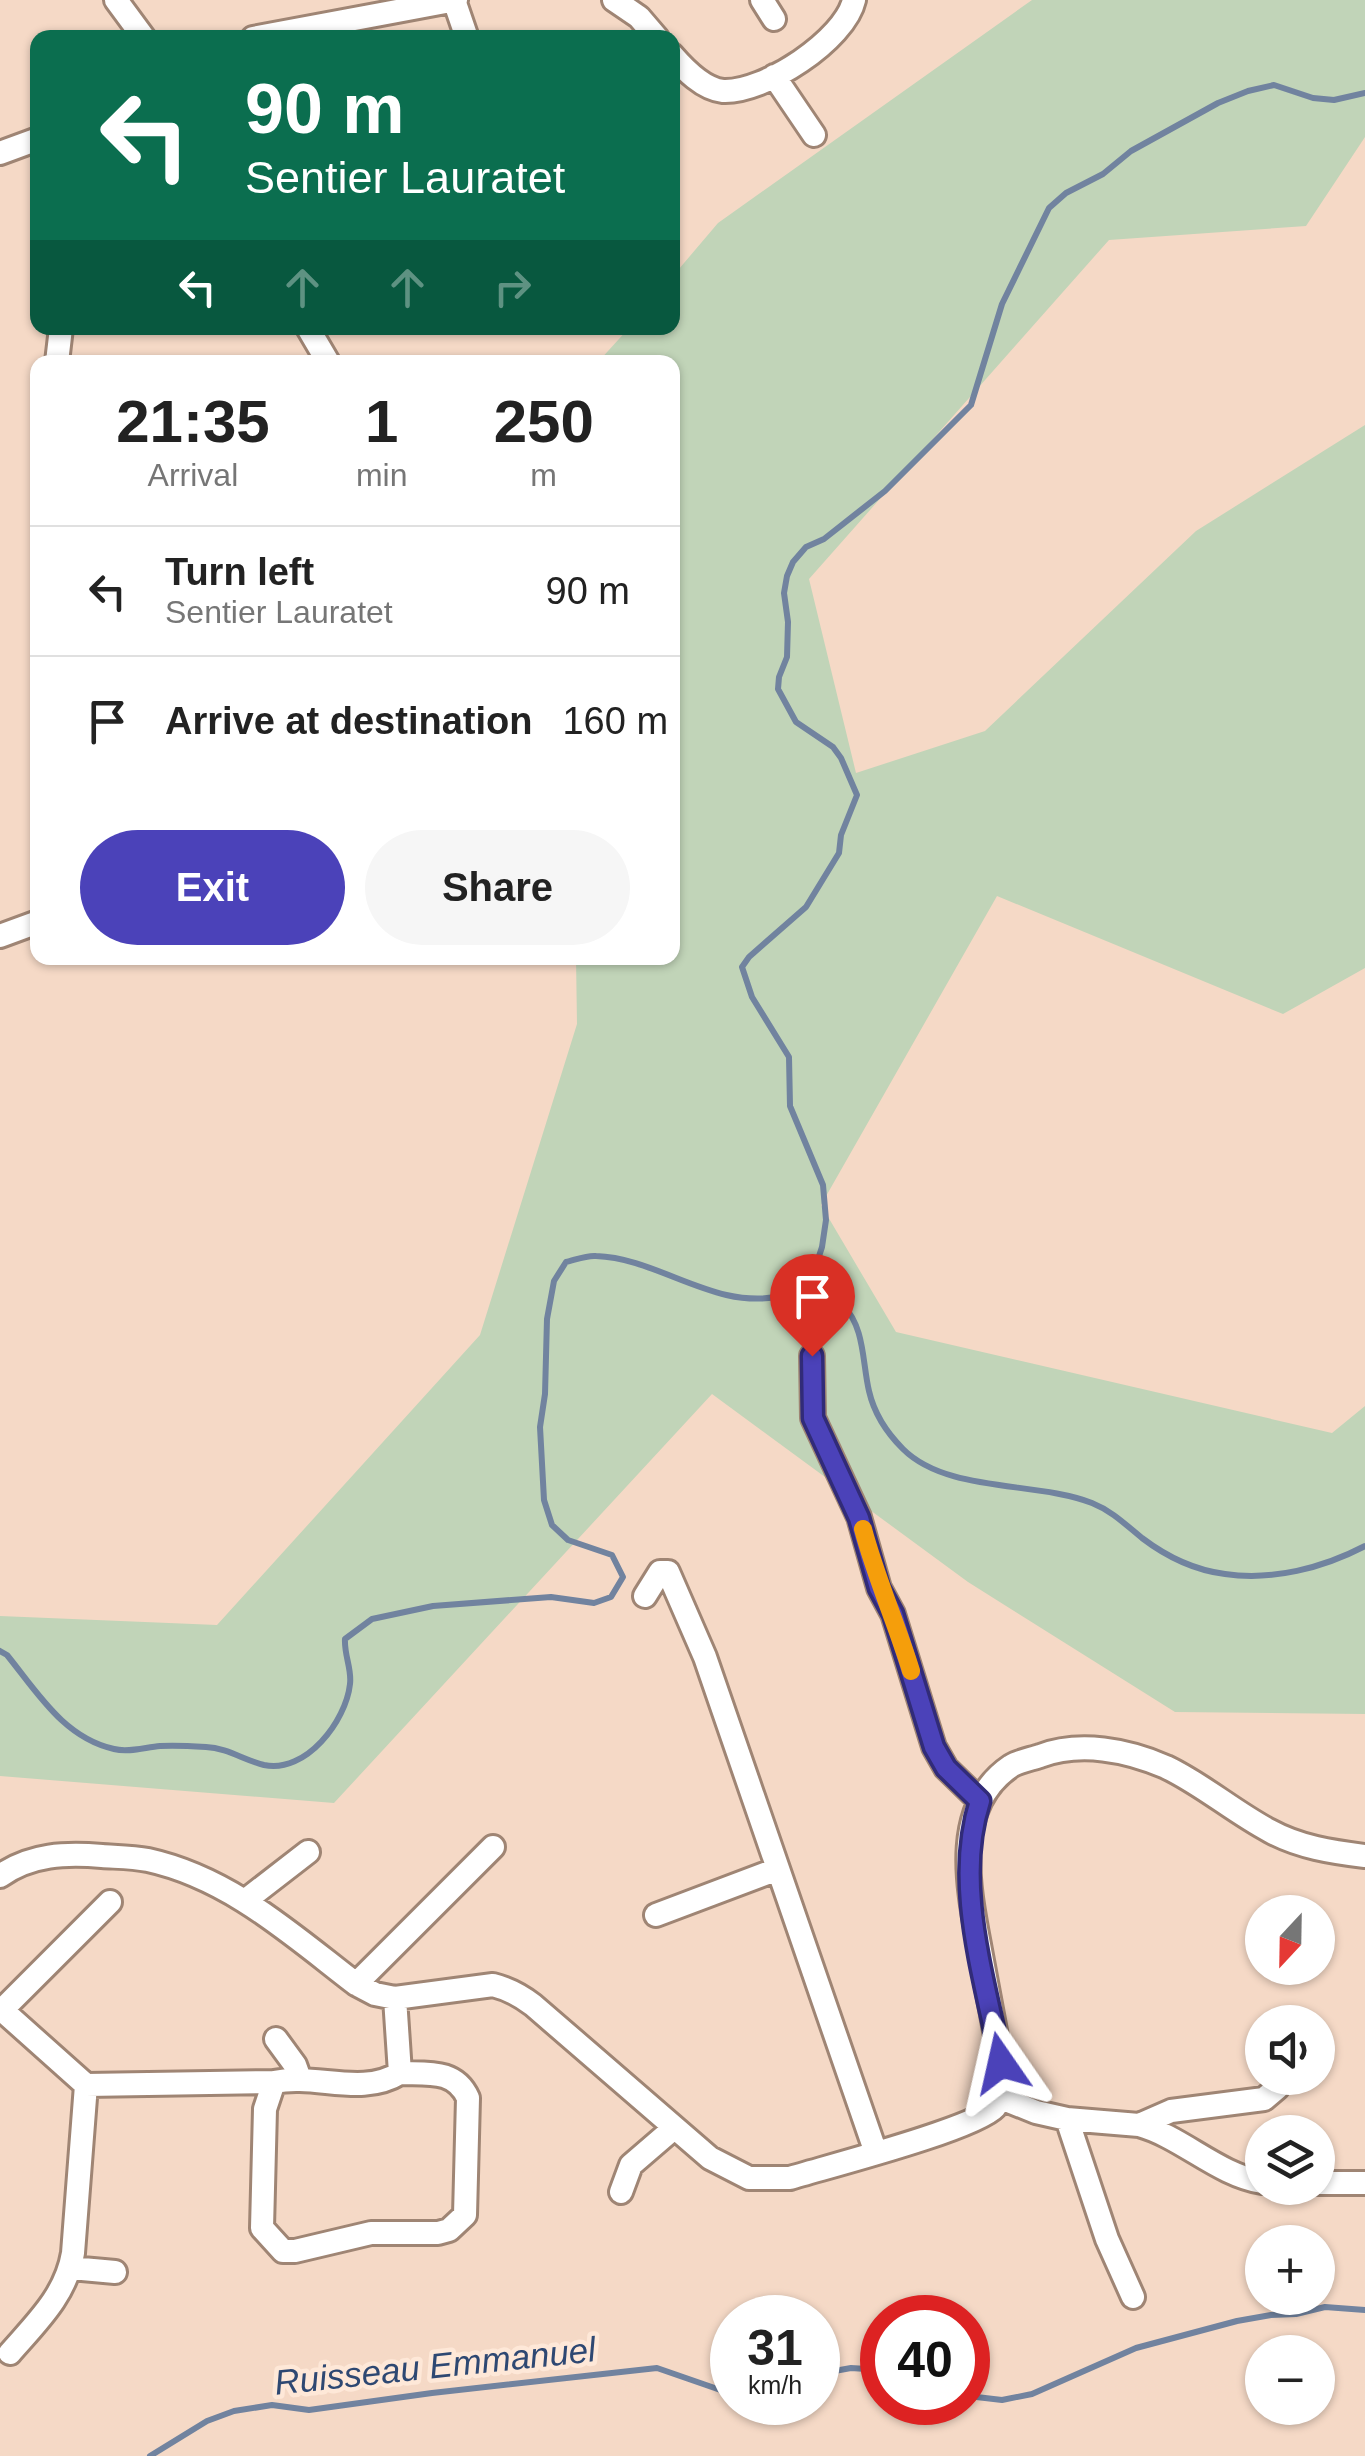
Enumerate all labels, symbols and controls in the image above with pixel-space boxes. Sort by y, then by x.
icon: left [80,70,210,200]
text: 90 m [245,70,405,148]
text: Sentier Lauratet [245,152,565,203]
icon: left [170,260,225,315]
icon: ahead [275,260,330,315]
icon: ahead [380,260,435,315]
icon: right [485,260,540,315]
text: 21:35 [116,388,270,455]
text: 1 [365,388,398,455]
text: 250 [494,388,594,455]
text: Arrival [148,457,238,493]
text: min [356,457,407,493]
text: m [530,457,557,493]
text: Turn left [165,551,314,593]
icon: left [80,564,135,619]
text: 90 m [546,570,630,612]
text: Sentier Lauratet [165,594,393,630]
icon: arrive [80,694,135,749]
text: Arrive at destination [165,700,532,742]
text: 160 m [562,700,668,742]
button: Exit [80,830,345,945]
button: Share [365,830,630,945]
pin [770,1254,855,1357]
icon: arrive [785,1269,840,1324]
north arrow [1245,1895,1335,1985]
map controls [1245,1895,1335,2425]
button: sound [1245,2005,1335,2095]
position arrow [949,2011,1053,2115]
button: layers [1245,2115,1335,2205]
button: + [1245,2225,1335,2315]
speed limit sign: 40 [860,2295,990,2425]
text: 31 [747,2320,803,2376]
water label: Ruisseau Emmanuel [272,2329,599,2402]
button: − [1245,2335,1335,2425]
text: km/h [748,2371,802,2399]

